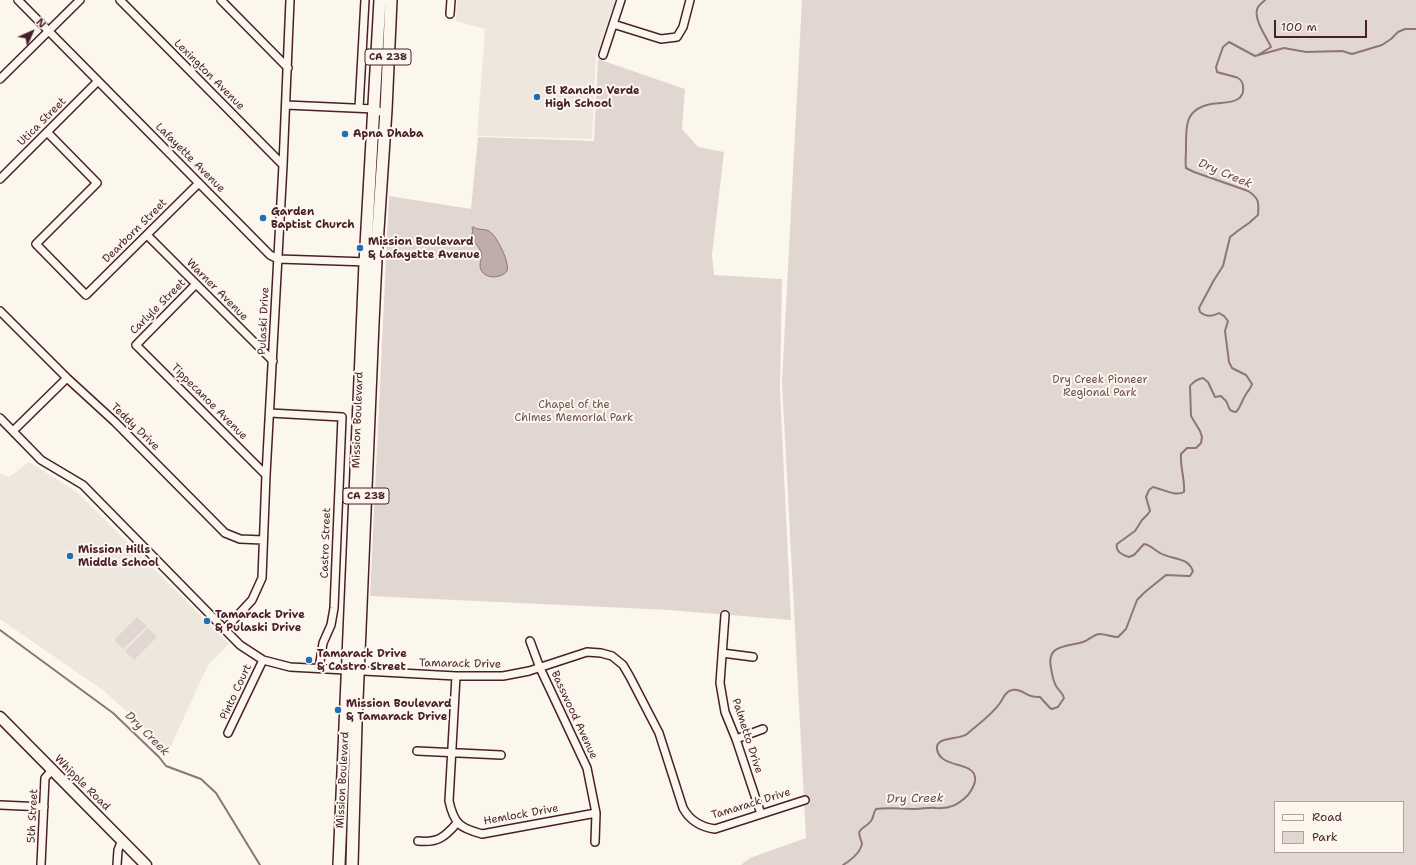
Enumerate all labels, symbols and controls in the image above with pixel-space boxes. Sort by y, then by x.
north arrow [12,12,52,52]
scale bar [1276,12,1369,38]
text: N [32,15,49,32]
text: 100 m [1281,19,1317,35]
street label: Lexington Avenue [171,37,247,113]
road number: CA 238 [365,49,411,65]
place label: El Rancho Verde High School [545,84,640,110]
marker: El Rancho Verde High School [532,92,542,102]
street label: Utica Street [15,95,69,149]
street label: Lafayette Avenue [152,120,228,196]
place label: Apna Dhaba [353,127,424,141]
marker: Apna Dhaba [340,129,350,139]
water label: Dry Creek [1196,156,1254,192]
street label: Dearborn Street [100,196,170,266]
place label: Garden Baptist Church [271,205,355,231]
marker: Garden Baptist Church [258,213,268,223]
place label: Mission Boulevard & Lafayette Avenue [368,235,480,261]
marker: Mission Boulevard & Lafayette Avenue [355,243,365,253]
street label: Warner Avenue [183,256,251,324]
street label: Carlyle Street [127,276,189,338]
street label: Pulaski Drive [256,287,272,355]
street label: Tippecanoe Avenue [168,361,250,443]
street label: Mission Boulevard [350,371,366,469]
park label: Dry Creek Pioneer Regional Park [1052,373,1148,399]
park label: Chapel of the Chimes Memorial Park [515,398,633,424]
street label: Teddy Drive [108,401,162,453]
road number: CA 238 [343,488,389,504]
street label: Castro Street [318,507,334,579]
place label: Mission Hills Middle School [78,543,159,569]
marker: Mission Hills Middle School [65,551,75,561]
place label: Tamarack Drive & Pulaski Drive [215,608,305,634]
marker: Tamarack Drive & Pulaski Drive [202,616,212,626]
place label: Tamarack Drive & Castro Street [317,647,407,673]
marker: Tamarack Drive & Castro Street [304,655,314,665]
street label: Tamarack Drive [419,657,501,671]
street label: Pinto Court [217,662,255,722]
street label: Basswood Avenue [548,669,600,761]
place label: Mission Boulevard & Tamarack Drive [346,697,452,723]
street label: Palmetto Drive [729,697,765,775]
marker: Mission Boulevard & Tamarack Drive [333,705,343,715]
water label: Dry Creek [122,709,172,759]
street label: Mission Boulevard [334,731,352,829]
street label: Whipple Road [51,752,113,814]
street label: Tamarack Drive [710,786,792,822]
street label: 5th Street [25,789,41,843]
water label: Dry Creek [886,791,944,807]
legend [1274,801,1404,853]
street label: Hemlock Drive [483,802,559,828]
text: Road [1312,809,1342,825]
text: Park [1312,829,1338,845]

